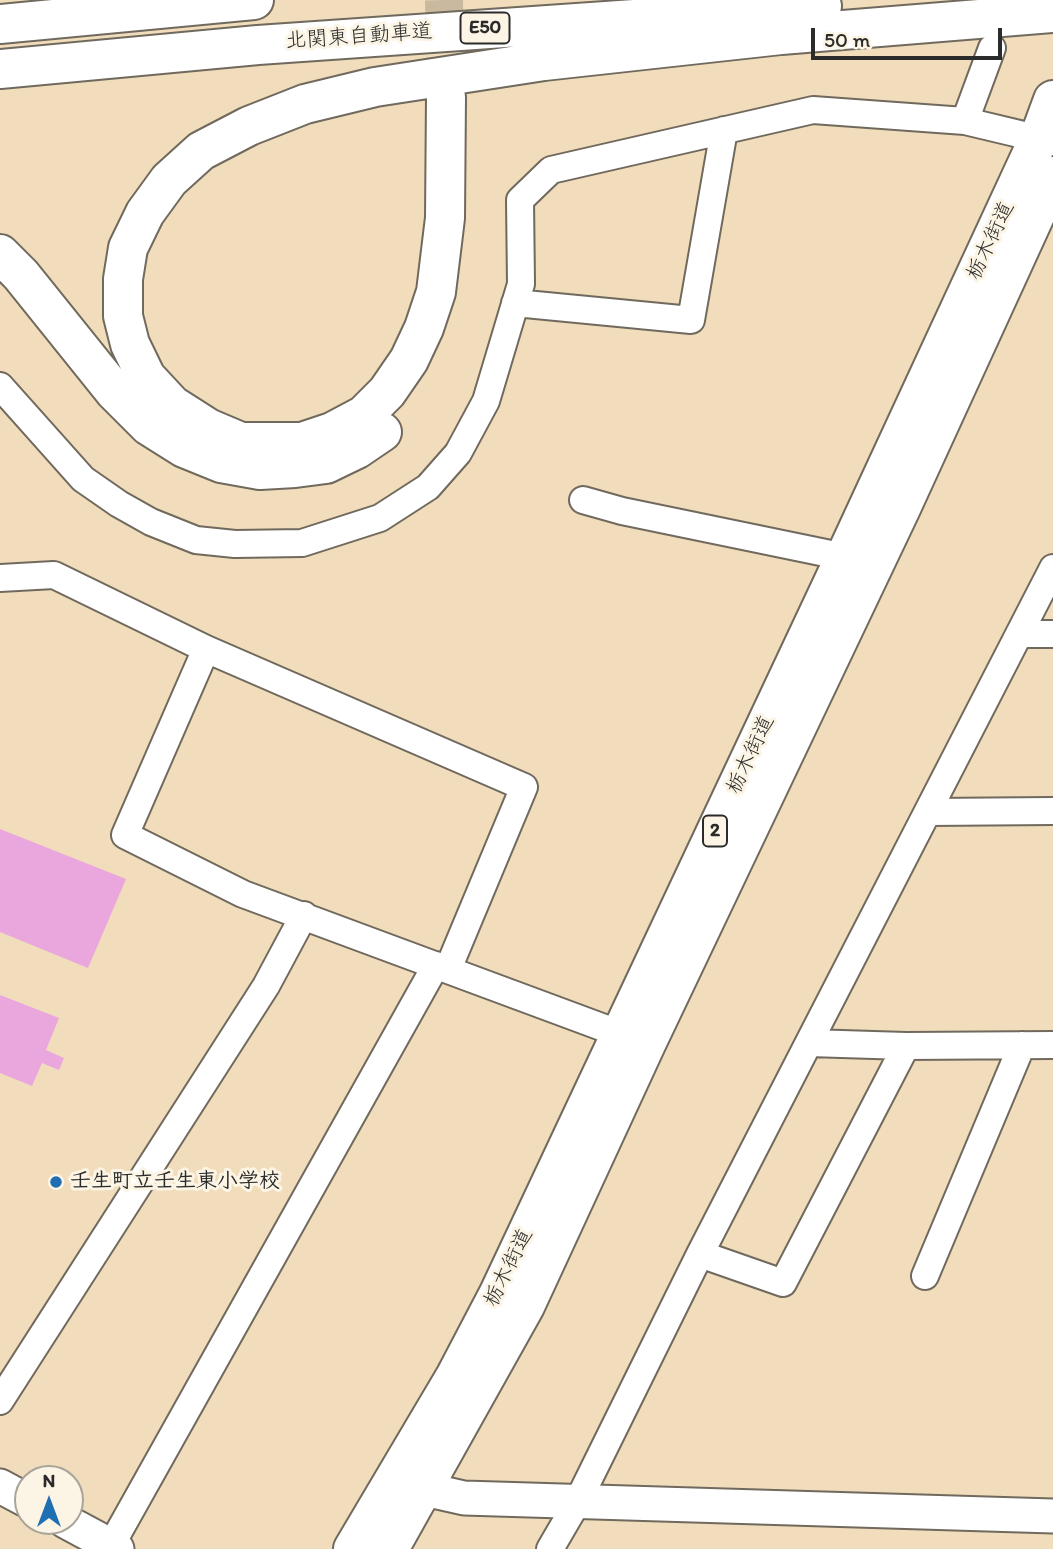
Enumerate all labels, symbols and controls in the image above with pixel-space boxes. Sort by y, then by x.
road number: E50 [461,12,510,44]
scale bar [815,14,1006,58]
street label: 北関東自動車道 [285,19,433,55]
text: 50 m [824,27,870,52]
street label: 栃木街道 [962,198,1020,284]
street label: 栃木街道 [722,712,780,798]
road number: 2 [703,816,727,846]
place label: 壬生町立壬生東小学校 [70,1169,280,1195]
marker: 壬生町立壬生東小学校 [48,1174,64,1190]
street label: 栃木街道 [479,1225,539,1311]
north arrow [14,1465,84,1535]
text: N [43,1469,55,1492]

